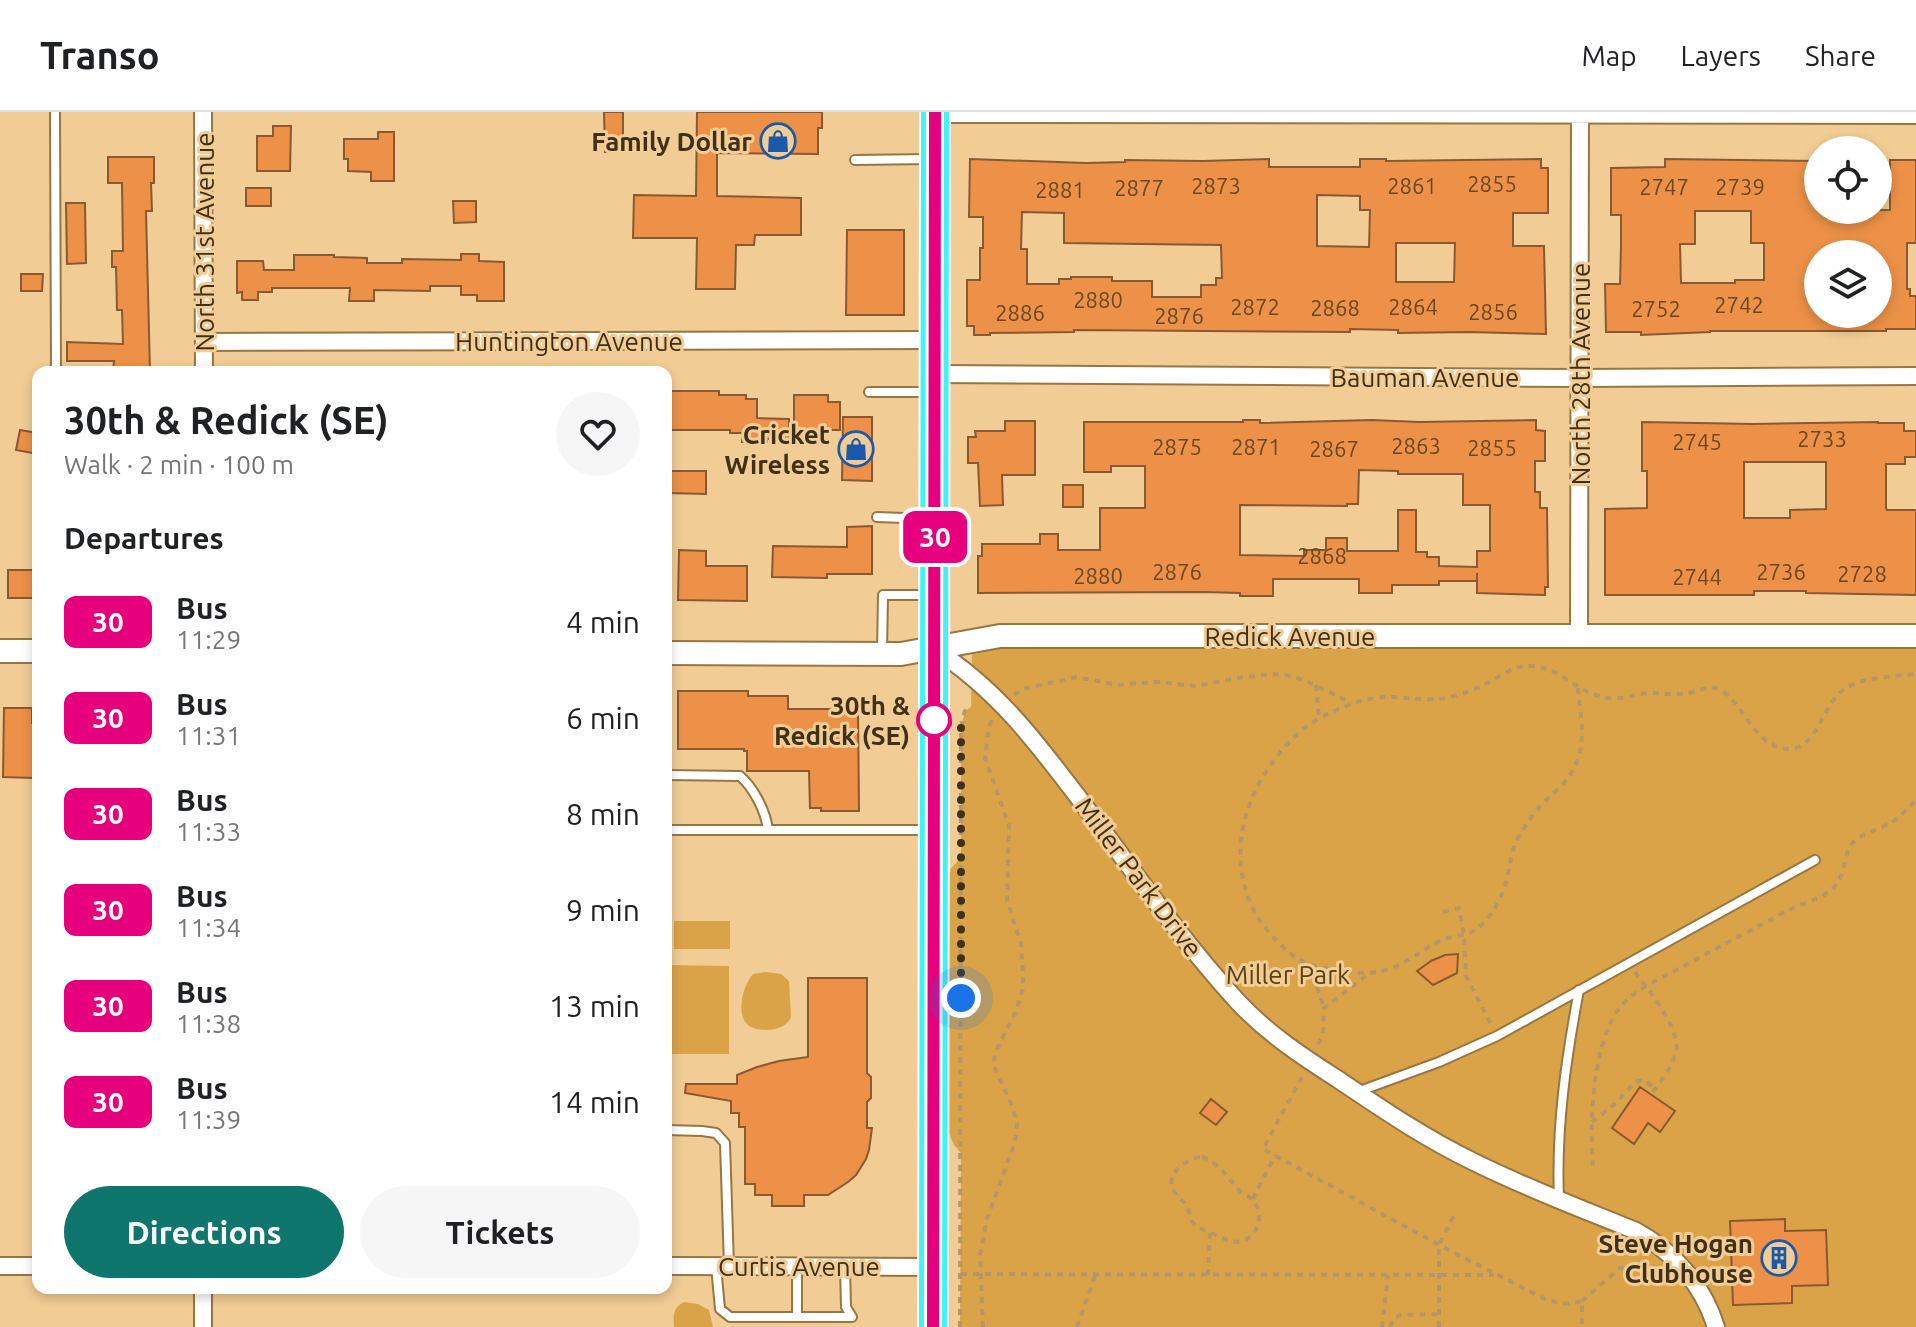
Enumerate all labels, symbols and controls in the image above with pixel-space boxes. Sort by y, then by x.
text: Transo [40,34,160,76]
text: Map [1581,40,1637,71]
text: Layers [1681,40,1761,71]
text: Share [1805,40,1876,71]
shop icon: Family Dollar [759,122,797,160]
place label: Family Dollar [591,127,752,156]
street label: North 31st Avenue [190,132,219,352]
map controls [1804,136,1892,328]
button: locate [1804,136,1892,224]
house number: 2855 [1467,171,1517,196]
house number: 2873 [1191,173,1241,198]
house number: 2861 [1387,173,1437,198]
house number: 2747 [1639,174,1689,199]
house number: 2739 [1715,174,1765,199]
house number: 2877 [1114,175,1164,200]
house number: 2881 [1035,177,1085,202]
button: layers [1804,240,1892,328]
street label: North 28th Avenue [1566,263,1595,485]
house number: 2880 [1073,287,1123,312]
house number: 2742 [1714,292,1764,317]
house number: 2872 [1230,294,1280,319]
house number: 2864 [1388,294,1438,319]
house number: 2868 [1310,295,1360,320]
house number: 2752 [1631,296,1681,321]
house number: 2856 [1468,299,1518,324]
house number: 2886 [995,300,1045,325]
house number: 2876 [1154,303,1204,328]
street label: Huntington Avenue [455,327,683,356]
street label: Bauman Avenue [1331,363,1519,392]
button: heart [556,392,640,476]
text: 30th & Redick (SE) [64,399,389,441]
place label: Cricket Wireless [724,420,830,479]
house number: 2733 [1797,426,1847,451]
house number: 2745 [1672,429,1722,454]
shop icon: Cricket Wireless [837,430,875,468]
house number: 2863 [1391,433,1441,458]
house number: 2875 [1152,434,1202,459]
house number: 2871 [1231,434,1281,459]
house number: 2855 [1467,435,1517,460]
house number: 2867 [1309,436,1359,461]
text: Walk · 2 min · 100 m [64,450,294,479]
line badge: 30 [899,511,971,563]
text: Departures [64,521,224,555]
text: 30 [919,521,951,552]
house number: 2868 [1297,543,1347,568]
house number: 2876 [1152,559,1202,584]
house number: 2736 [1756,559,1806,584]
house number: 2728 [1837,561,1887,586]
house number: 2880 [1073,563,1123,588]
house number: 2744 [1672,564,1722,589]
text: Bus [176,591,228,625]
text: 4 min [566,605,640,639]
text: 30 [92,606,124,637]
street label: Redick Avenue [1205,622,1375,651]
text: 11:29 [176,625,241,654]
text: Bus [176,687,228,721]
place label: 30th & Redick (SE) [774,691,910,750]
text: 6 min [566,701,640,735]
text: 30 [92,702,124,733]
marker: 30th & Redick (SE) [917,703,951,737]
text: 11:31 [176,721,241,750]
text: Bus [176,783,228,817]
street label: Miller Park Drive [1070,792,1208,962]
text: 8 min [566,797,640,831]
text: 30 [92,798,124,829]
text: 11:33 [176,817,241,846]
text: Bus [176,879,228,913]
text: 9 min [566,893,640,927]
text: 30 [92,894,124,925]
text: 11:34 [176,913,241,942]
park label: Miller Park [1226,960,1350,989]
text: Bus [176,975,228,1009]
your location [941,978,981,1018]
text: 13 min [549,989,640,1023]
text: 30 [92,990,124,1021]
text: 11:38 [176,1009,241,1038]
text: Bus [176,1071,228,1105]
text: 14 min [549,1085,640,1119]
text: 30 [92,1086,124,1117]
text: 11:39 [176,1105,241,1134]
button: Directions [64,1186,344,1278]
button: Tickets [360,1186,640,1278]
place label: Steve Hogan Clubhouse [1599,1229,1753,1288]
building icon: Steve Hogan Clubhouse [1760,1239,1798,1277]
street label: Curtis Avenue [718,1252,880,1281]

